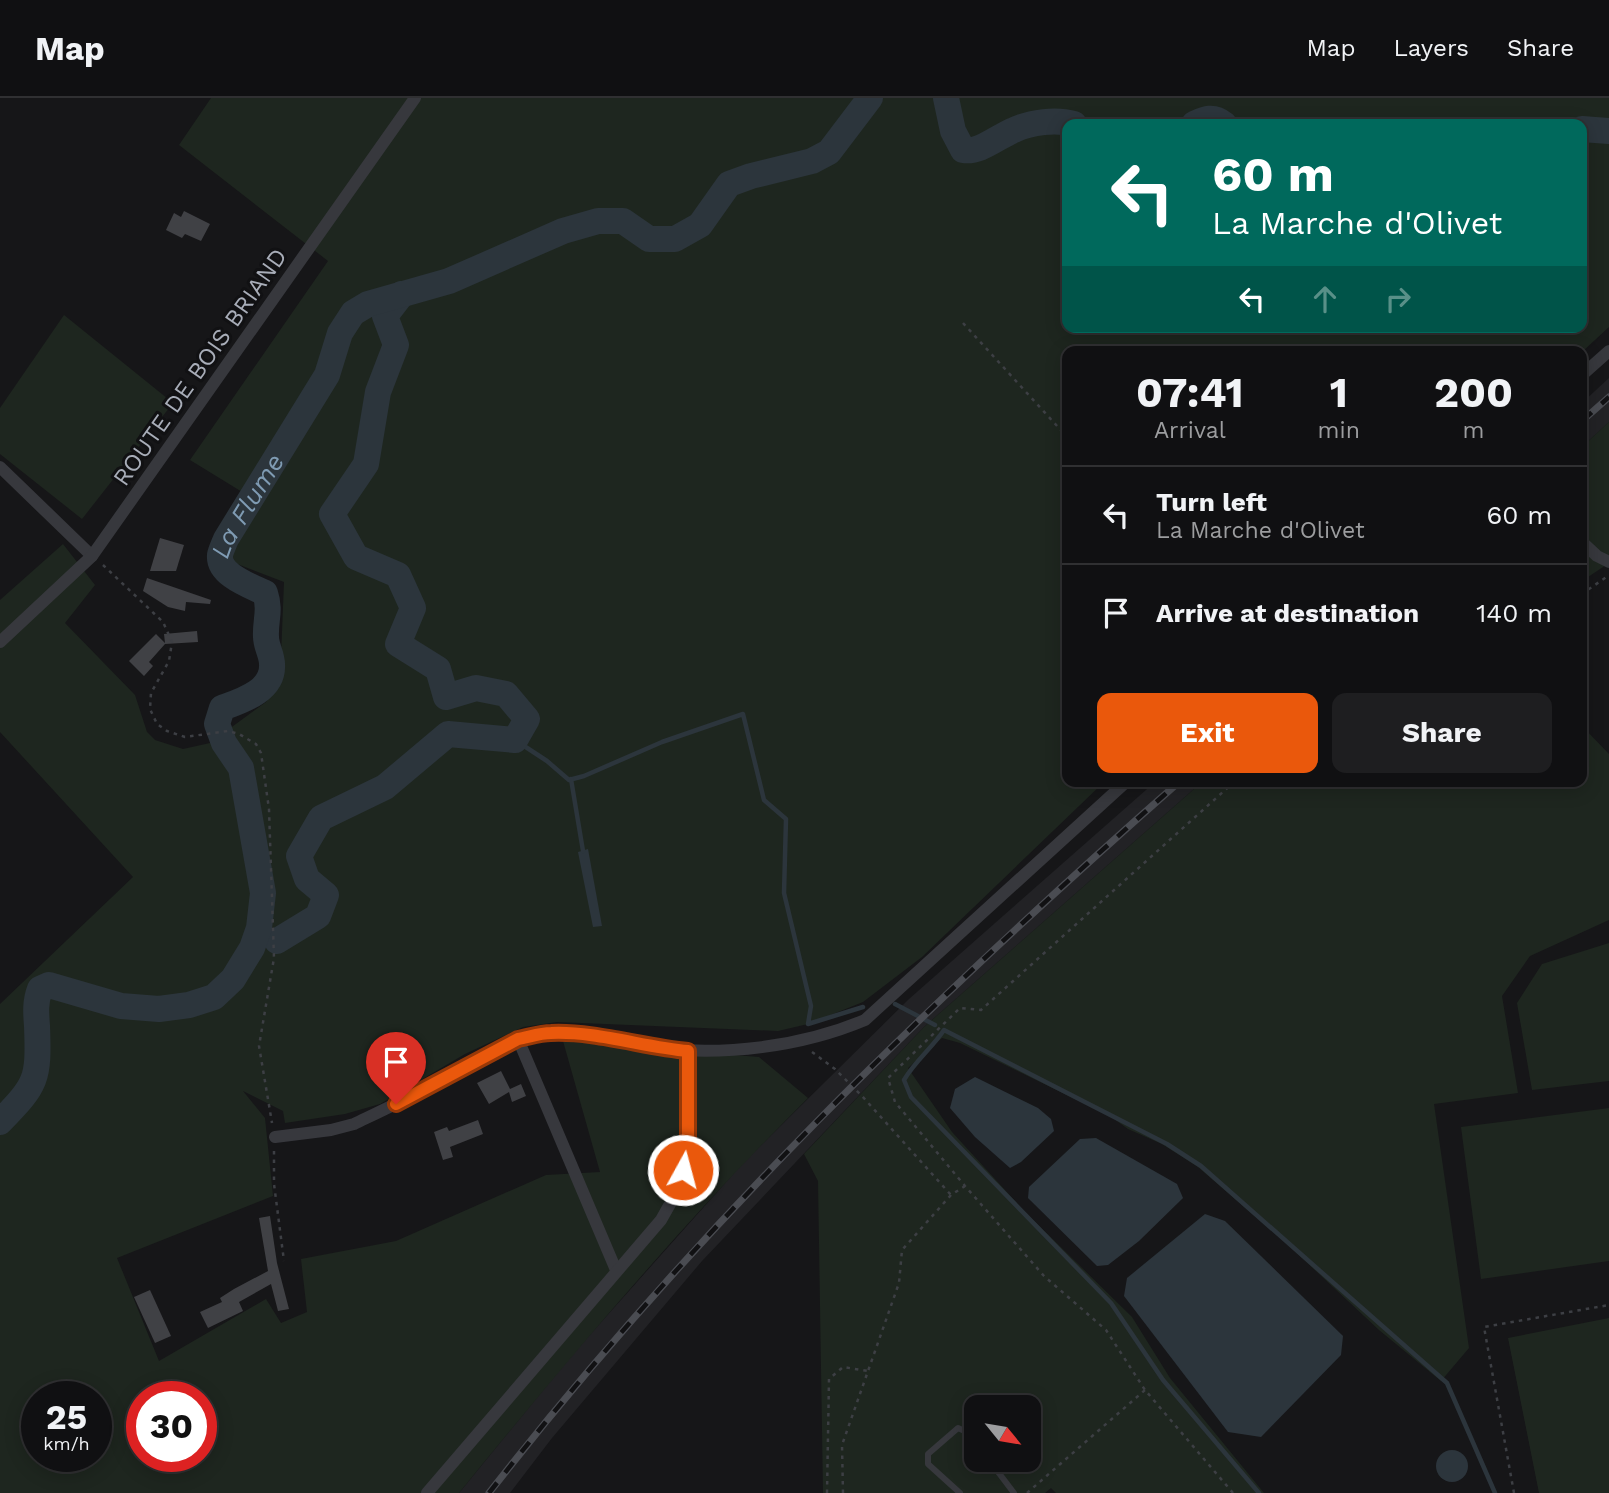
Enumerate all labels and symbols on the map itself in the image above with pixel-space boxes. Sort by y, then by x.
street label: ROUTE DE BOIS BRIAND [107,243,293,491]
water label: La Flume [205,448,290,562]
pin [366,1032,426,1104]
position arrow [646,1133,720,1207]
speed limit sign: 30 [126,1381,217,1472]
north arrow [964,1395,1041,1472]

